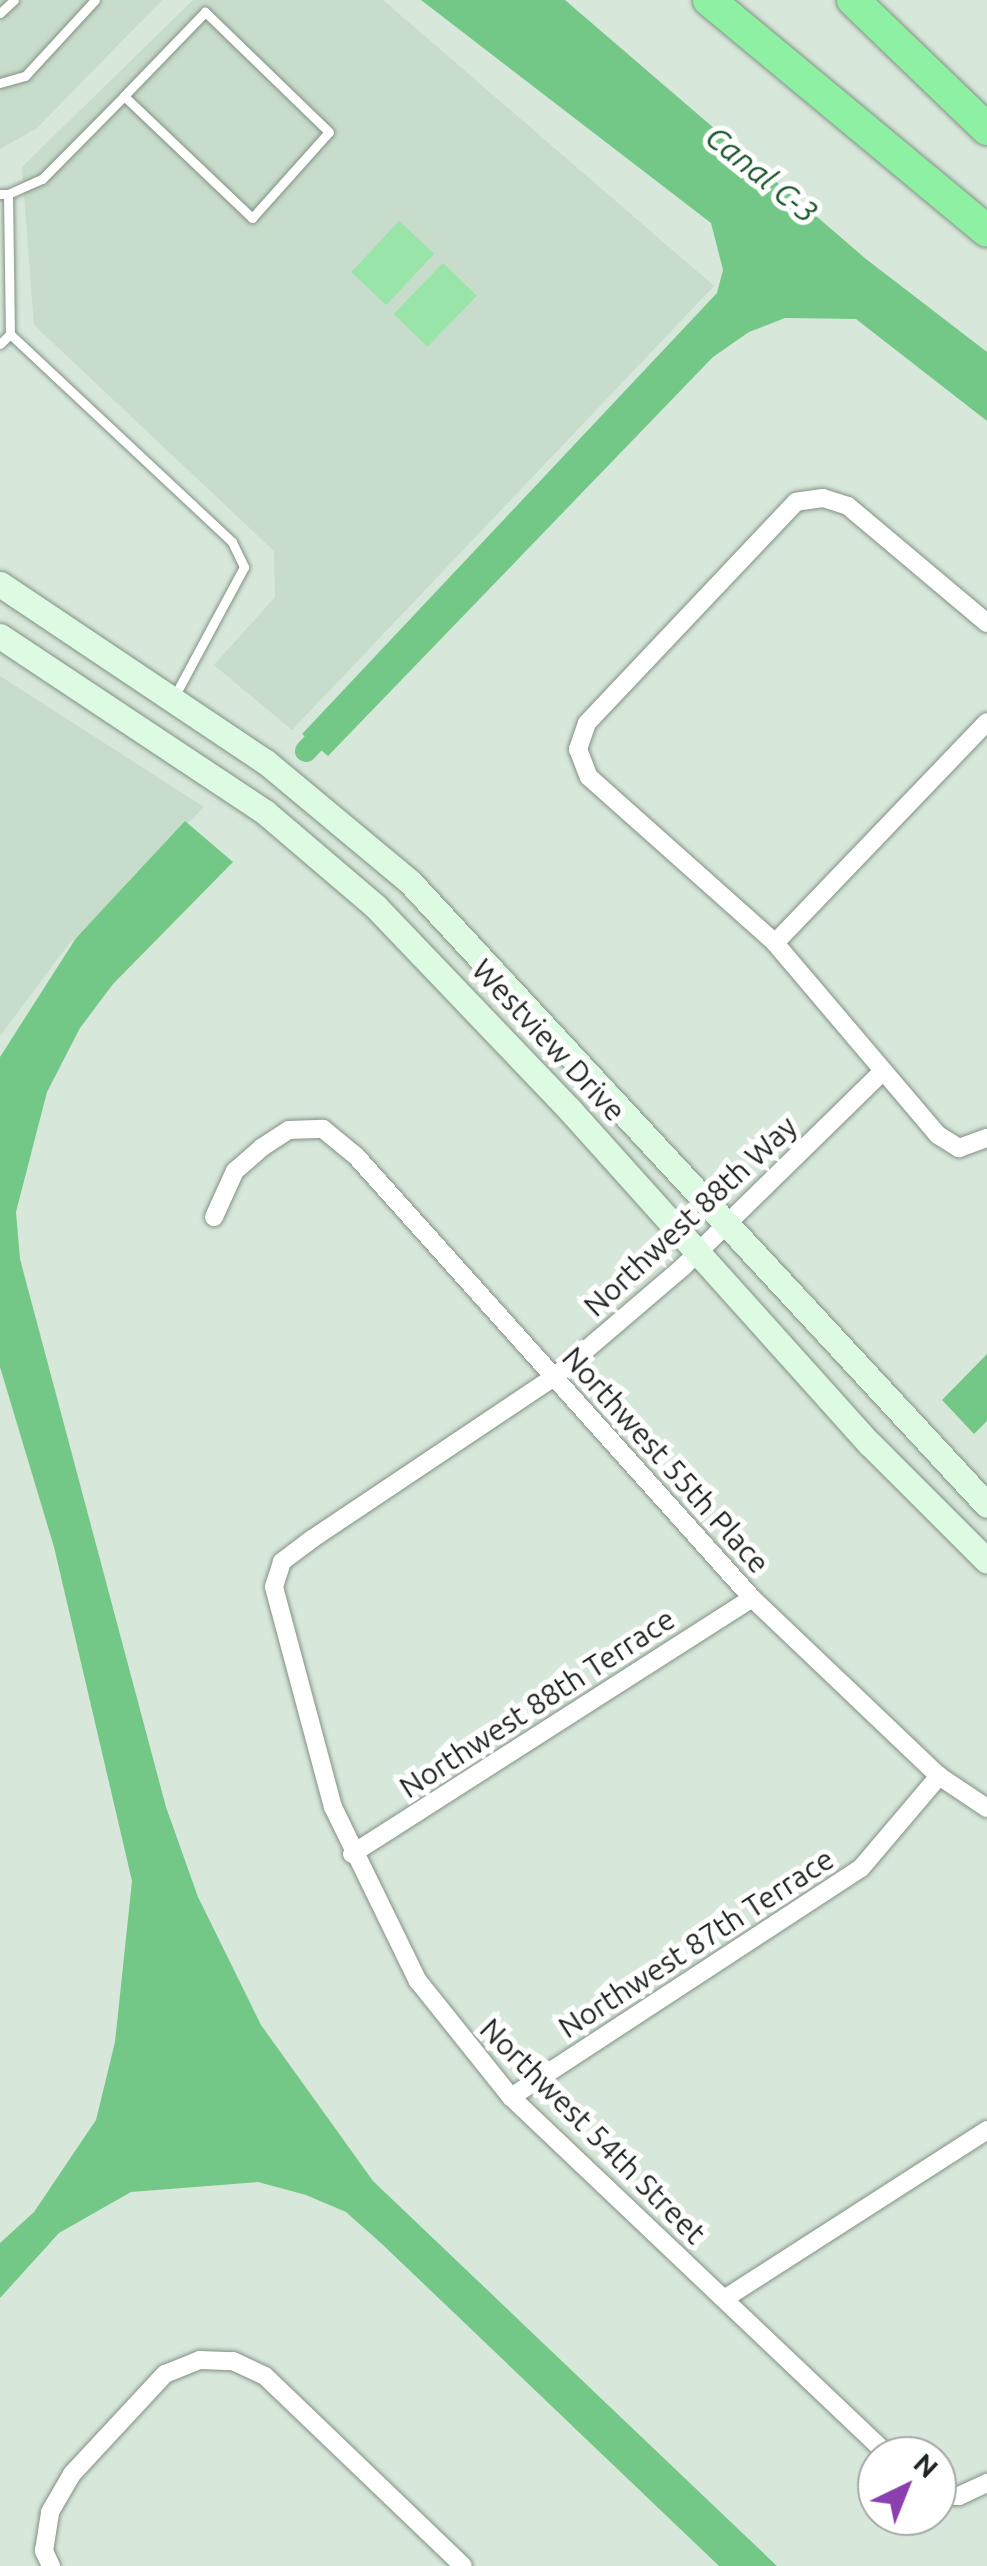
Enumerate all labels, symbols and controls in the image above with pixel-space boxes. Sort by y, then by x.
water label: Canal C-3 [698,117,826,231]
street label: Westview Drive [465,952,633,1128]
street label: Northwest 88th Way [576,1108,804,1324]
street label: Northwest 55th Place [555,1339,777,1581]
street label: Northwest 88th Terrace [393,1601,681,1805]
street label: Northwest 87th Terrace [552,1841,840,2045]
street label: Northwest 54th Street [473,2011,713,2251]
north arrow [857,2436,957,2536]
text: N [908,2447,945,2484]

